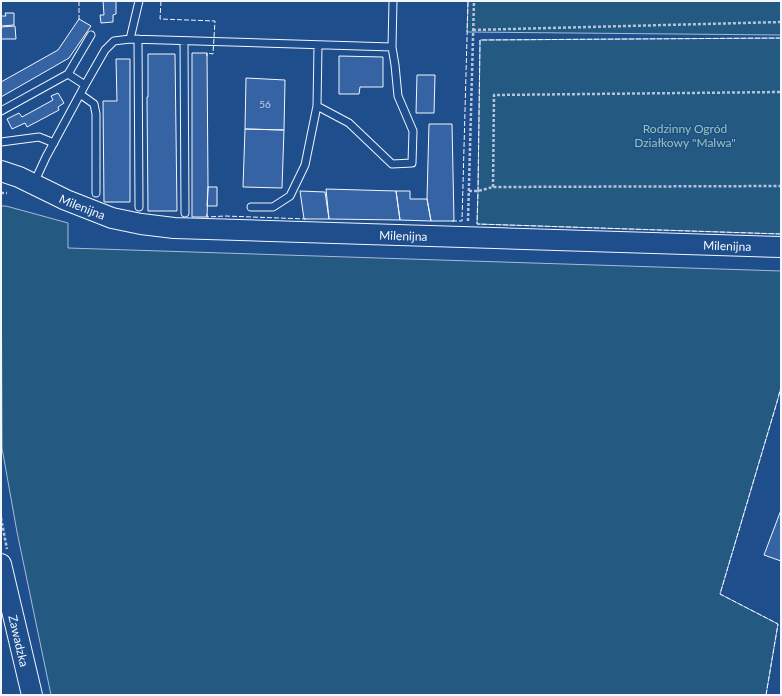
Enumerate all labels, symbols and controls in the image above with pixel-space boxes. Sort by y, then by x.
house number: 56 [259,98,271,110]
park label: Rodzinny Ogród Działkowy "Malwa" [634,121,736,150]
street label: Milenijna [57,190,108,222]
street label: Milenijna [379,227,428,243]
street label: Milenijna [703,237,752,254]
street label: Zawadzka [6,614,33,668]

